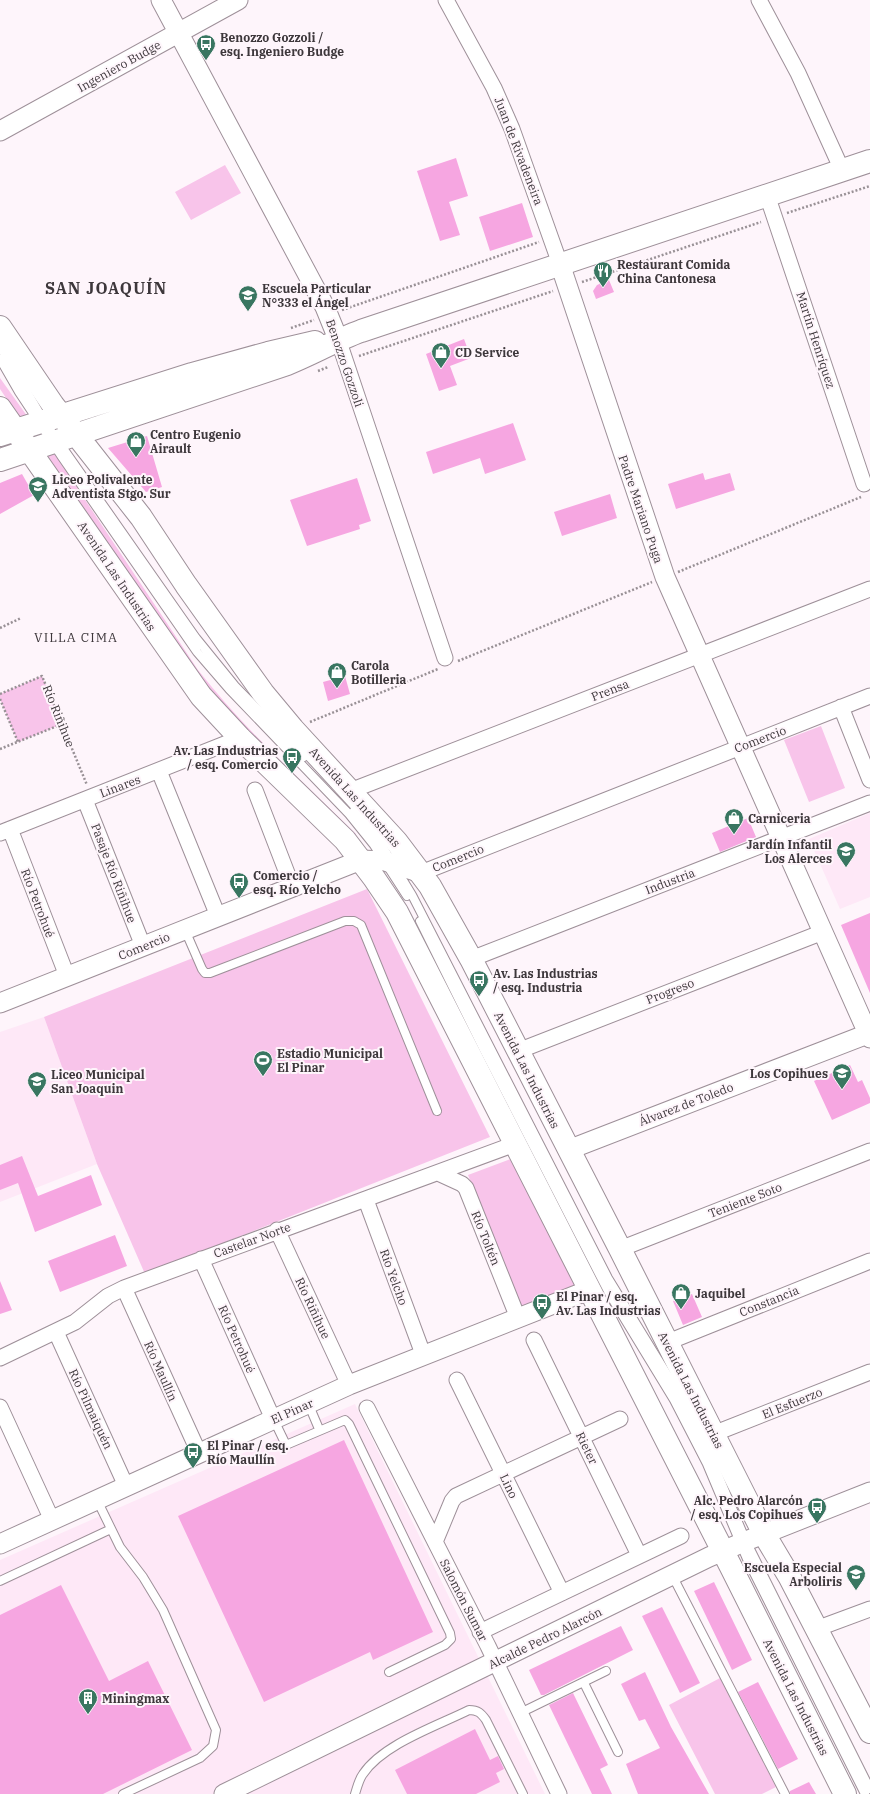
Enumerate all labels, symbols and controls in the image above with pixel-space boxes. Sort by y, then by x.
place label: Benozzo Gozzoli / esq. Ingeniero Budge [220,30,344,59]
bus stop icon: Benozzo Gozzoli / esq. Ingeniero Budge [195,33,217,61]
street label: Ingeniero Budge [75,37,163,95]
street label: Juan de Rivadeneira [491,95,547,208]
place label: Restaurant Comida China Cantonesa [617,257,730,286]
restaurant icon: Restaurant Comida China Cantonesa [592,260,614,288]
district label: SAN JOAQUÍN [45,277,167,298]
place label: Escuela Particular N°333 el Ángel [262,281,371,310]
school or university icon: Escuela Particular N°333 el Ángel [237,284,259,312]
street label: Martín Henríquez [793,290,839,390]
street label: Benozzo Gozzoli [323,317,367,409]
shop icon: CD Service [430,341,452,369]
place label: CD Service [455,345,520,360]
place label: Centro Eugenio Airault [150,427,241,456]
shop icon: Centro Eugenio Airault [125,430,147,458]
street label: Padre Mariano Puga [615,453,667,566]
place label: Liceo Polivalente Adventista Stgo. Sur [52,472,171,501]
school or university icon: Liceo Polivalente Adventista Stgo. Sur [27,475,49,503]
street label: Avenida Las Industrias [75,518,159,634]
district label: VILLA CIMA [34,629,118,646]
place label: Carola Botilleria [351,658,407,687]
shop icon: Carola Botilleria [326,661,348,689]
street label: Prensa [589,676,631,704]
street label: Río Riñihue [40,683,78,749]
street label: Comercio [732,722,788,756]
place label: Av. Las Industrias / esq. Comercio [173,743,278,772]
street label: Avenida Las Industrias [306,744,404,850]
bus stop icon: Av. Las Industrias / esq. Comercio [281,746,303,774]
street label: Linares [97,771,143,801]
shop icon: Carniceria [723,807,745,835]
place label: Carniceria [748,811,811,826]
street label: Pasaje Río Riñihue [88,821,140,925]
place label: Jardín Infantil Los Alerces [746,837,832,866]
school or university icon: Jardín Infantil Los Alerces [835,840,857,868]
street label: Comercio [430,841,486,875]
street label: Industria [643,864,697,897]
street label: Río Petrohué [18,866,58,940]
place label: Comercio / esq. Río Yelcho [253,868,341,897]
bus stop icon: Comercio / esq. Río Yelcho [228,871,250,899]
street label: Comercio [116,929,172,963]
place label: Av. Las Industrias / esq. Industria [493,966,598,995]
bus stop icon: Av. Las Industrias / esq. Industria [468,969,490,997]
street label: Progreso [644,975,696,1007]
street label: Avenida Las Industrias [491,1009,563,1131]
place label: Estadio Municipal El Pinar [277,1046,383,1075]
sports icon: Estadio Municipal El Pinar [252,1049,274,1077]
school or university icon: Los Copihues [831,1062,853,1090]
place label: Los Copihues [750,1066,828,1081]
place label: Liceo Municipal San Joaquin [51,1067,145,1096]
school or university icon: Liceo Municipal San Joaquin [26,1070,48,1098]
street label: Álvarez de Toledo [637,1079,736,1129]
street label: Teniente Soto [706,1179,784,1221]
street label: Río Toltén [468,1209,504,1268]
street label: Castelar Norte [211,1219,293,1261]
street label: Río Yelcho [377,1247,411,1307]
street label: Río Riñihue [292,1275,334,1341]
shop icon: Jaquibel [670,1282,692,1310]
street label: Constancia [737,1282,801,1320]
place label: Jaquibel [695,1286,746,1301]
place label: El Pinar / esq. Av. Las Industrias [556,1289,661,1318]
bus stop icon: El Pinar / esq. Av. Las Industrias [531,1292,553,1320]
street label: Río Petrohué [215,1303,259,1375]
street label: Avenida Las Industrias [655,1329,727,1451]
street label: Río Maullín [141,1339,181,1404]
street label: Río Pilmaiquén [66,1367,116,1452]
street label: El Esfuerzo [760,1384,825,1422]
street label: El Pinar [268,1395,316,1427]
street label: Rieter [573,1429,602,1467]
place label: El Pinar / esq. Río Maullín [207,1438,289,1467]
bus stop icon: El Pinar / esq. Río Maullín [182,1441,204,1469]
street label: Lino [497,1471,521,1501]
place label: Alc. Pedro Alarcón / esq. Los Copihues [691,1493,803,1522]
bus stop icon: Alc. Pedro Alarcón / esq. Los Copihues [806,1496,828,1524]
street label: Salomón Sumar [437,1556,492,1644]
place label: Escuela Especial Arboliris [744,1560,842,1589]
school or university icon: Escuela Especial Arboliris [845,1563,867,1591]
street label: Alcalde Pedro Alarcón [486,1604,605,1672]
street label: Avenida Las Industrias [760,1636,832,1758]
building icon: Miningmax [77,1687,99,1715]
place label: Miningmax [102,1691,169,1706]

